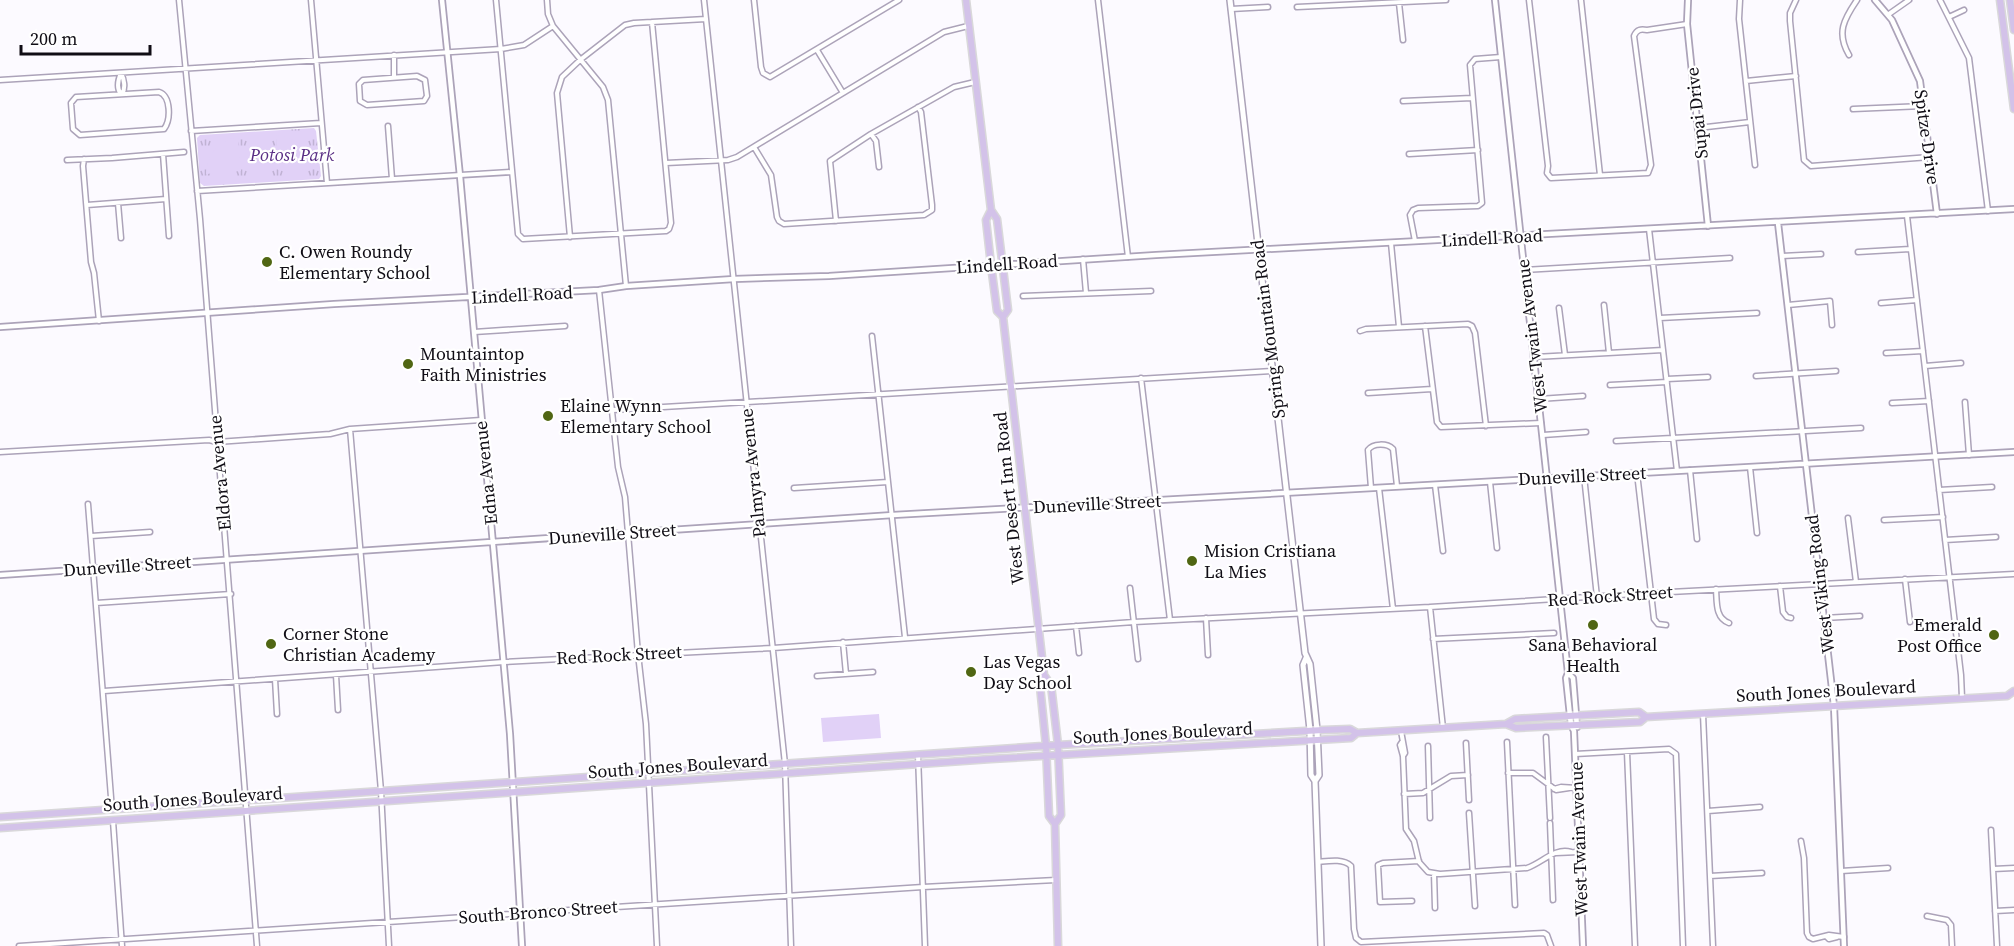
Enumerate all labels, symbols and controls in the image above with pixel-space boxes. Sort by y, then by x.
scale bar [21,18,150,56]
text: 200 m [30,26,77,51]
street label: Supai Drive [1679,66,1714,160]
street label: Spitze Drive [1908,88,1947,186]
park label: Potosi Park [249,142,335,167]
street label: Lindell Road [1440,222,1544,253]
street label: Spring Mountain Road [1244,238,1291,420]
place label: C. Owen Roundy Elementary School [279,239,430,285]
street label: Lindell Road [955,247,1059,280]
marker: C. Owen Roundy Elementary School [260,255,274,269]
street label: West Twain Avenue [1510,258,1553,415]
street label: Lindell Road [470,279,574,310]
place label: Mountaintop Faith Ministries [420,341,547,387]
marker: Mountaintop Faith Ministries [401,357,415,371]
place label: Elaine Wynn Elementary School [560,393,711,439]
street label: Palmyra Avenue [733,407,772,539]
marker: Elaine Wynn Elementary School [541,409,555,423]
street label: West Desert Inn Road [987,410,1030,586]
street label: Eldora Avenue [202,414,237,532]
street label: Edna Avenue [468,420,503,526]
street label: Duneville Street [1517,460,1647,491]
street label: Duneville Street [1032,488,1162,519]
street label: West Viking Road [1799,513,1840,655]
street label: Duneville Street [547,517,677,550]
place label: Mision Cristiana La Mies [1204,538,1337,584]
street label: Duneville Street [62,549,192,582]
marker: Mision Cristiana La Mies [1185,554,1199,568]
street label: Red Rock Street [1546,579,1674,612]
place label: Emerald Post Office [1897,612,1982,658]
marker: Sana Behavioral Health [1586,618,1600,632]
place label: Corner Stone Christian Academy [283,621,436,667]
marker: Emerald Post Office [1987,628,2001,642]
place label: Sana Behavioral Health [1529,632,1657,678]
marker: Corner Stone Christian Academy [264,637,278,651]
street label: Red Rock Street [556,639,683,670]
place label: Las Vegas Day School [983,649,1072,695]
marker: Las Vegas Day School [964,665,978,679]
street label: South Jones Boulevard [1735,673,1917,708]
street label: South Jones Boulevard [1072,715,1254,750]
street label: South Jones Boulevard [587,747,769,784]
street label: West Twain Avenue [1563,761,1594,917]
street label: South Jones Boulevard [102,780,284,817]
street label: South Bronco Street [458,893,618,930]

